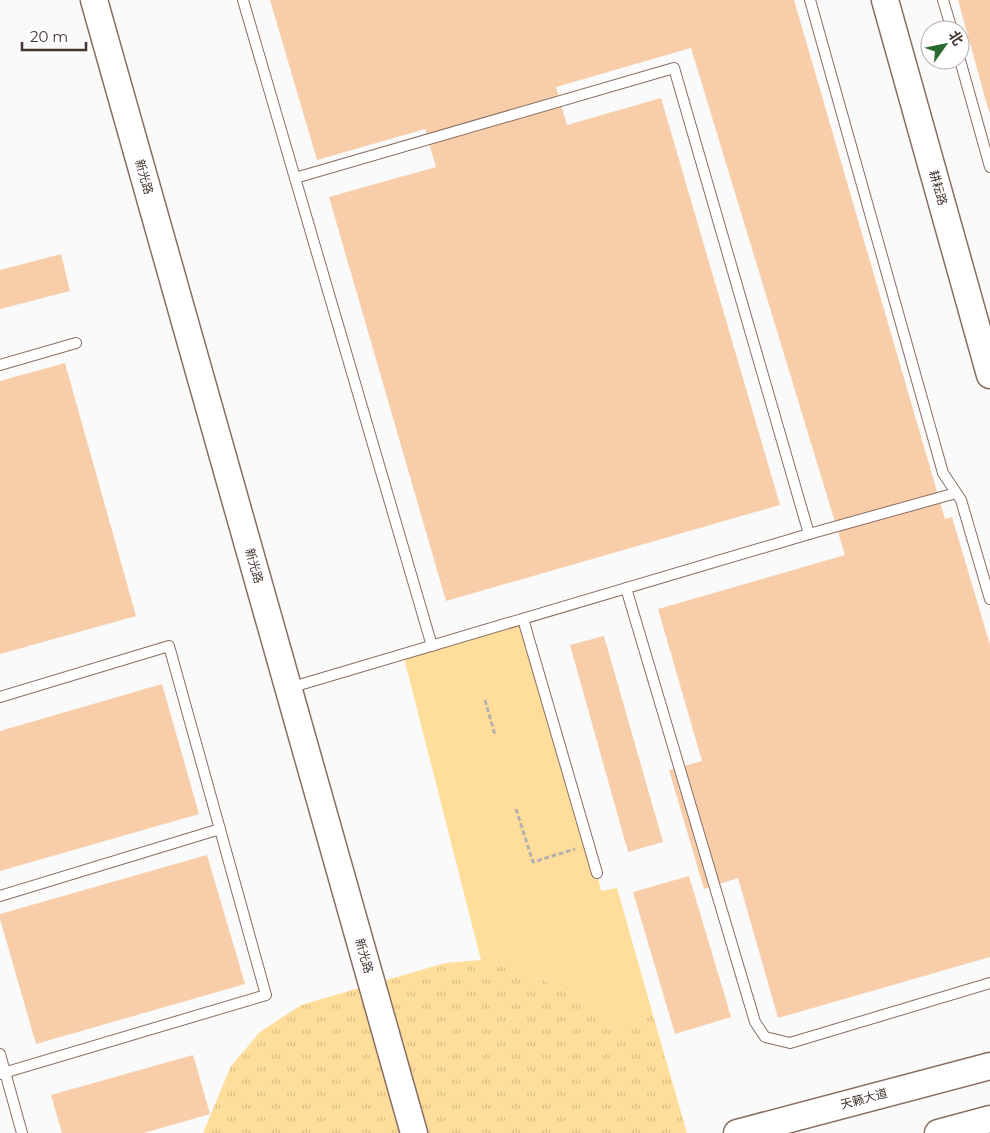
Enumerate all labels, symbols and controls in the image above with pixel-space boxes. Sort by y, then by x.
scale bar [22,20,86,52]
north arrow [920,20,970,70]
text: 20 m [30,27,68,46]
text: 北 [945,27,967,49]
street label: 新光路 [132,157,157,196]
street label: 耕耘路 [926,168,951,207]
street label: 新光路 [242,546,267,585]
street label: 新光路 [352,936,377,975]
street label: 天籁大道 [839,1085,889,1112]

